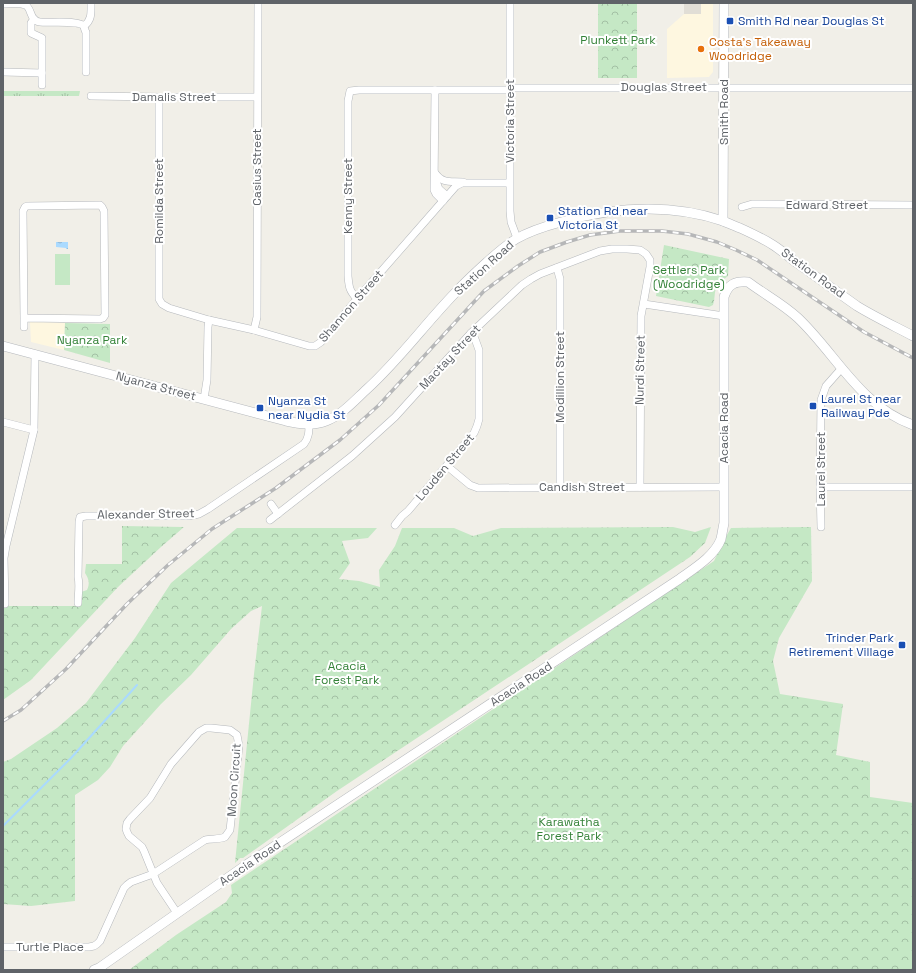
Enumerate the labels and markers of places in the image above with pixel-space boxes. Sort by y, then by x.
place label: Smith Rd near Douglas St [738,13,884,29]
marker: Smith Rd near Douglas St [725,16,735,26]
place label: Costa's Takeaway Woodridge [709,34,811,64]
marker: Costa's Takeaway Woodridge [696,44,706,54]
place label: Station Rd near Victoria St [558,203,648,233]
marker: Station Rd near Victoria St [545,213,555,223]
place label: Laurel St near Railway Pde [821,391,901,421]
place label: Nyanza St near Nydia St [268,393,346,423]
marker: Laurel St near Railway Pde [808,401,818,411]
marker: Nyanza St near Nydia St [255,403,265,413]
place label: Trinder Park Retirement Village [789,630,895,660]
marker: Trinder Park Retirement Village [897,640,907,650]

